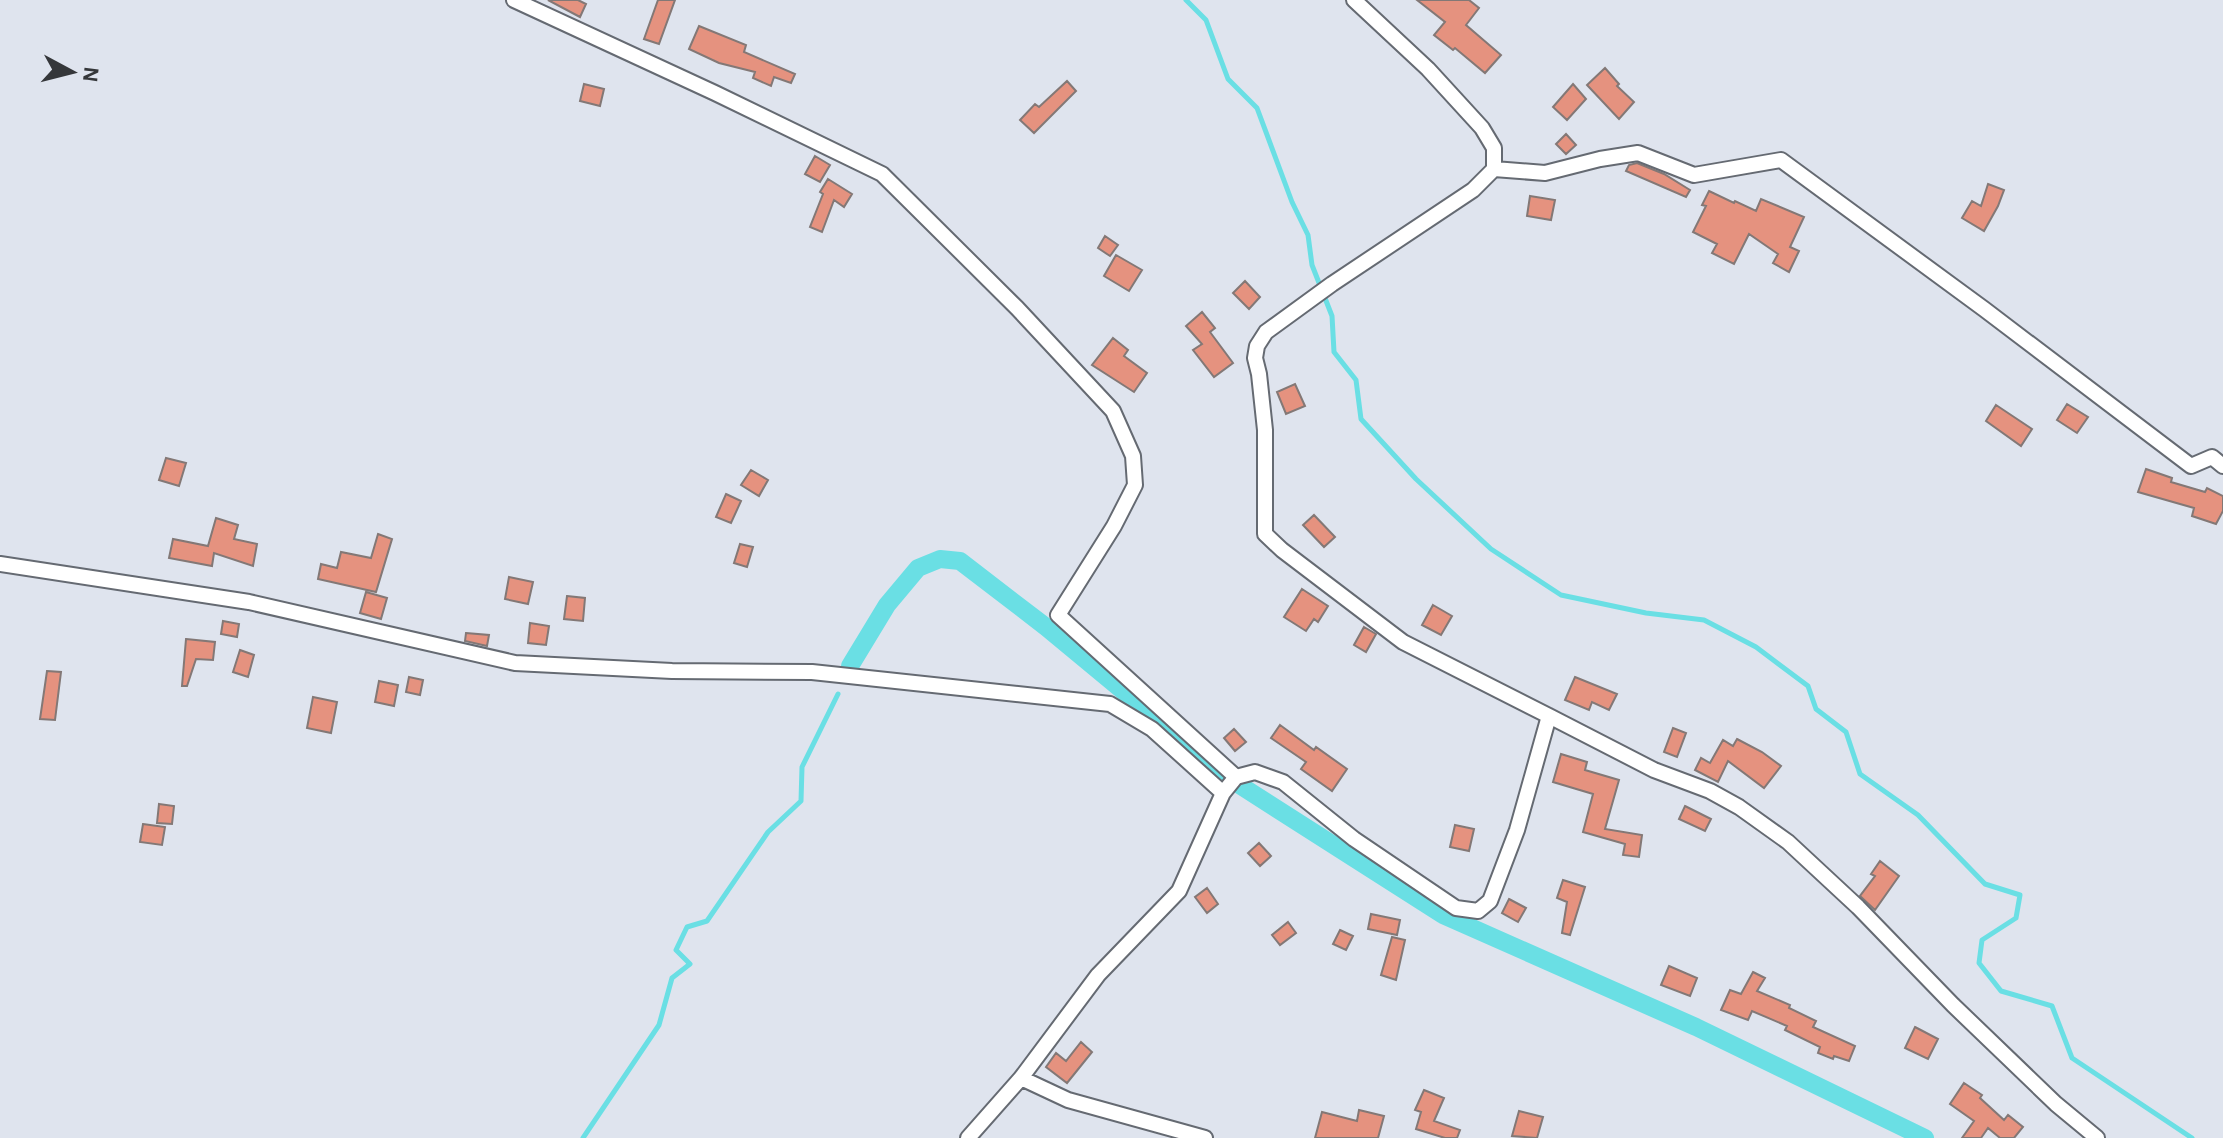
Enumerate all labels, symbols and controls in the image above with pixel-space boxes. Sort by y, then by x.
north arrow [32,32,112,112]
text: N [79,65,103,83]

